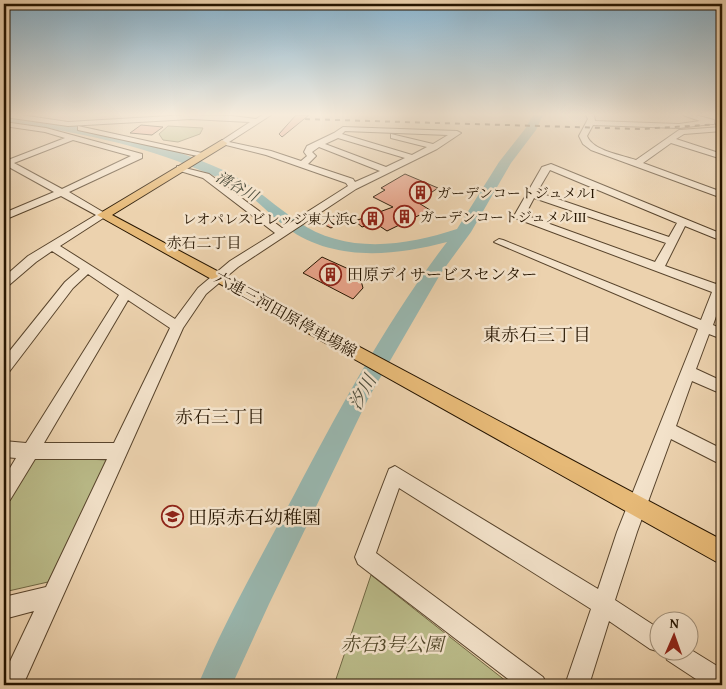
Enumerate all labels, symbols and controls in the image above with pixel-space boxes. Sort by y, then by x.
water label: 清谷川 [212,166,264,207]
building icon: ガーデンコートジュメルⅠ [409,181,433,205]
place label: ガーデンコートジュメルⅠ [437,183,595,203]
building icon: ガーデンコートジュメルⅢ [392,205,416,229]
building icon: レオパレスビレッジ東大浜C [361,207,385,231]
place label: ガーデンコートジュメルⅢ [420,207,586,227]
place label: レオパレスビレッジ東大浜C [182,209,357,229]
district label: 赤石二丁目 [166,232,242,253]
building icon: 田原デイサービスセンター [319,262,343,286]
place label: 田原デイサービスセンター [347,262,537,286]
street label: 六連三河田原停車場線 [210,265,362,363]
district label: 東赤石三丁目 [483,321,591,348]
water label: 汐川 [341,368,384,414]
district label: 赤石三丁目 [175,403,265,430]
place label: 田原赤石幼稚園 [188,503,321,531]
school or university icon: 田原赤石幼稚園 [160,505,184,529]
north arrow [648,612,698,662]
text: N [669,613,680,633]
park label: 赤石3号公園 [341,630,446,658]

